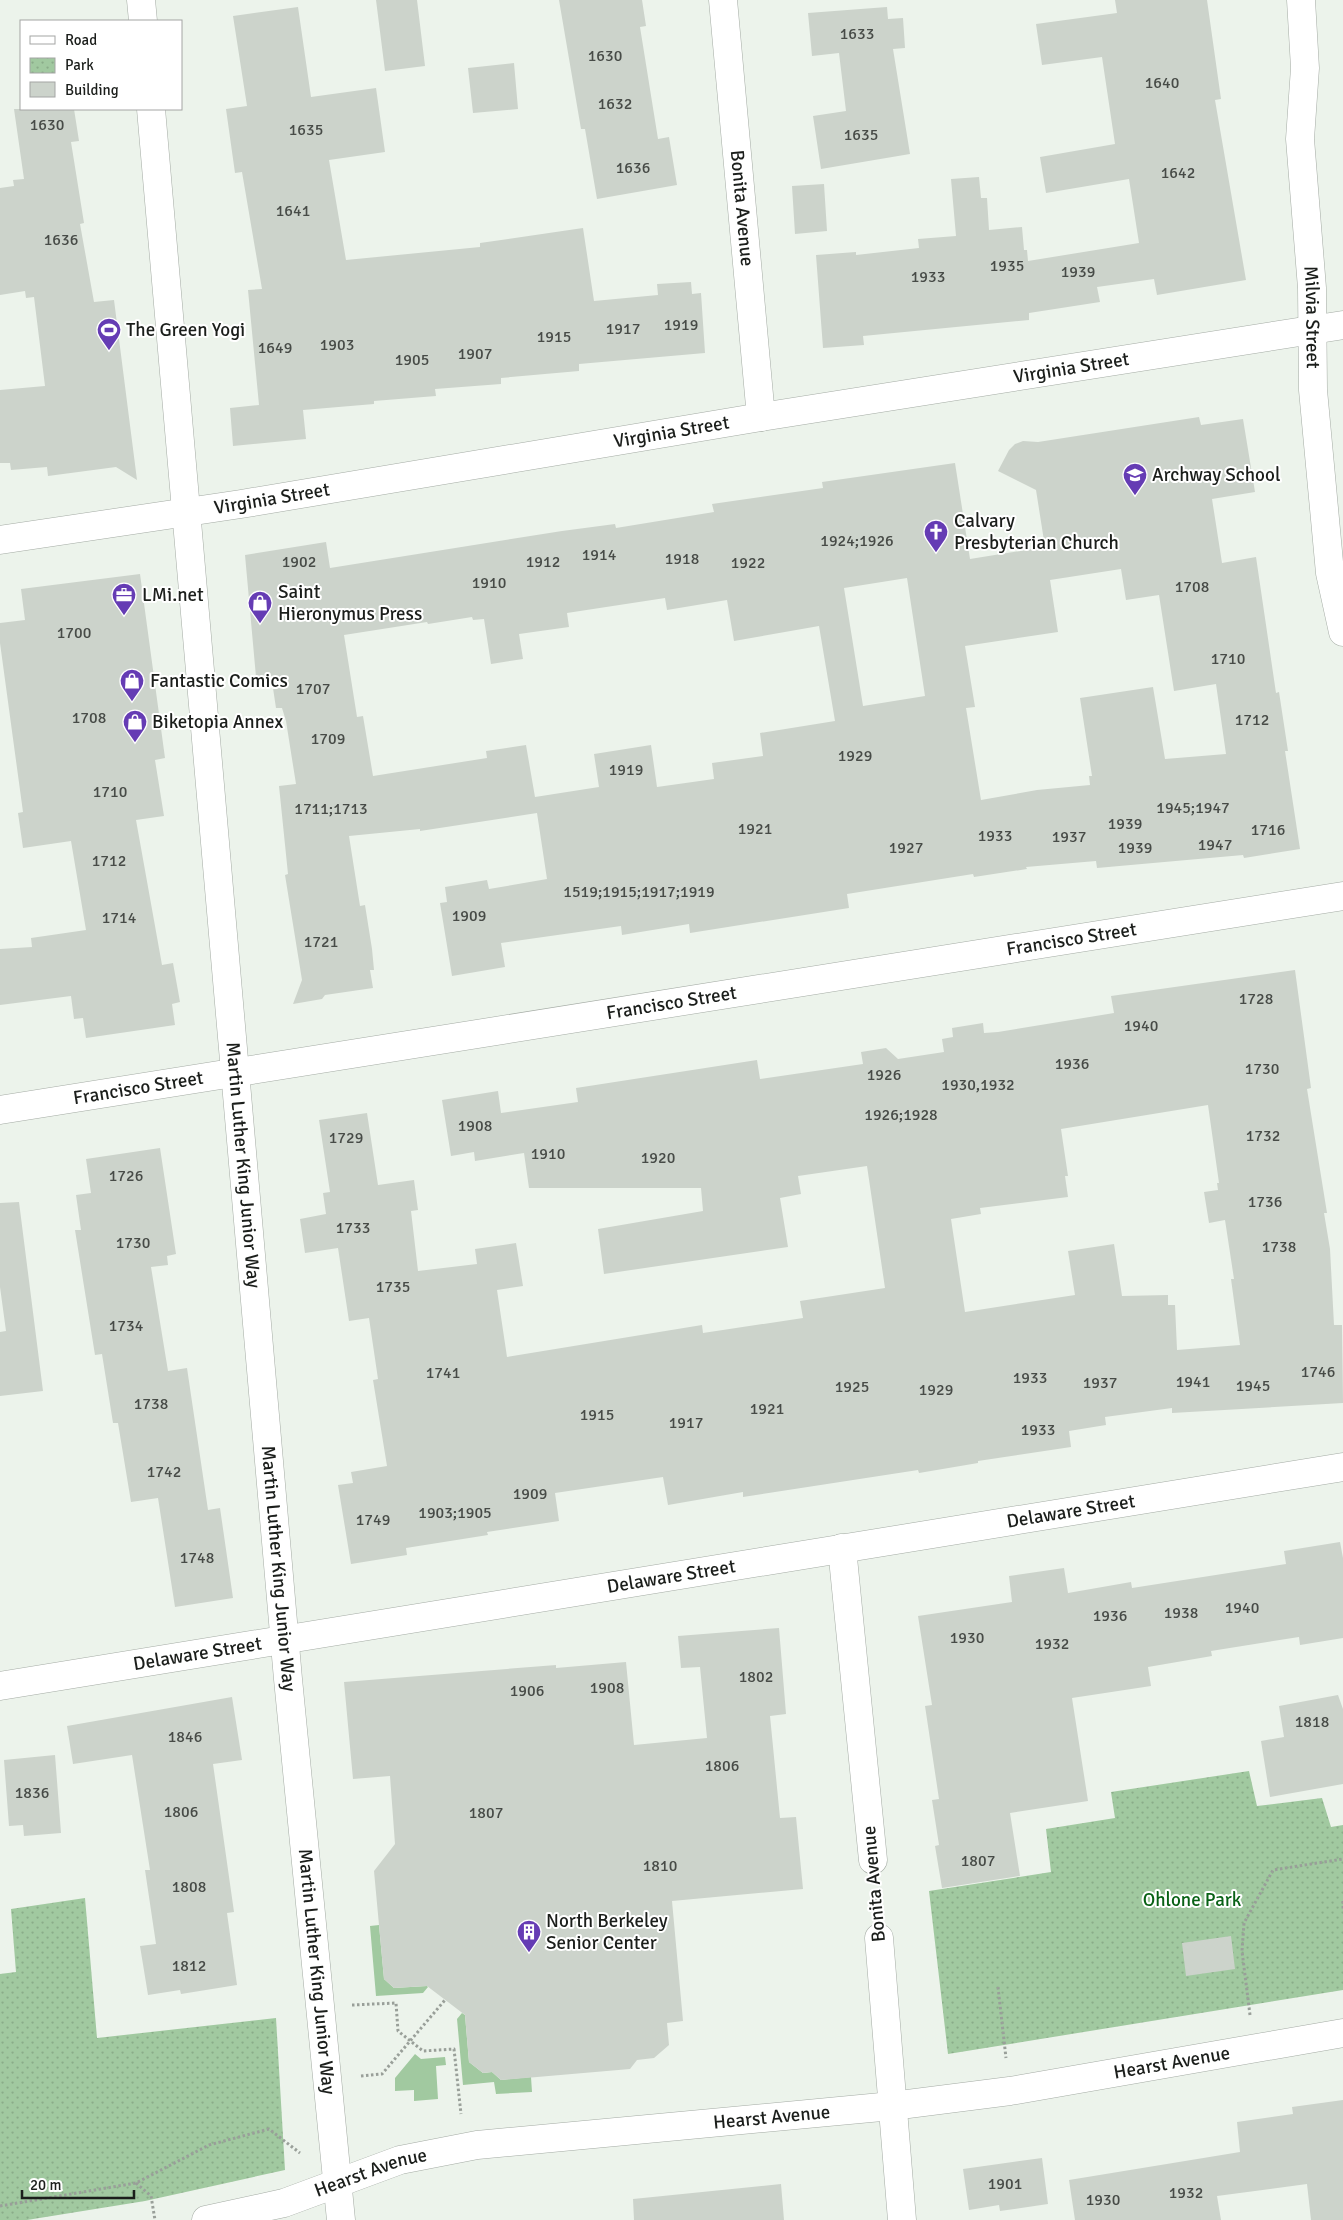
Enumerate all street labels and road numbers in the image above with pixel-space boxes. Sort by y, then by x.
street label: Bonita Avenue [725,149,759,267]
street label: Milvia Street [1298,265,1325,369]
street label: Virginia Street [1012,347,1131,389]
street label: Virginia Street [612,410,731,453]
street label: Virginia Street [212,477,332,520]
street label: Francisco Street [1005,917,1139,961]
street label: Francisco Street [605,981,739,1025]
street label: Martin Luther King Junior Way [220,1041,266,1289]
street label: Francisco Street [71,1066,205,1110]
street label: Martin Luther King Junior Way [256,1444,301,1693]
street label: Delaware Street [1005,1489,1137,1534]
street label: Delaware Street [605,1554,738,1599]
street label: Delaware Street [131,1631,264,1676]
street label: Bonita Avenue [857,1825,891,1943]
street label: Martin Luther King Junior Way [293,1848,341,2096]
street label: Hearst Avenue [1112,2041,1232,2085]
street label: Hearst Avenue [712,2100,831,2135]
street label: Hearst Avenue [311,2143,429,2203]

